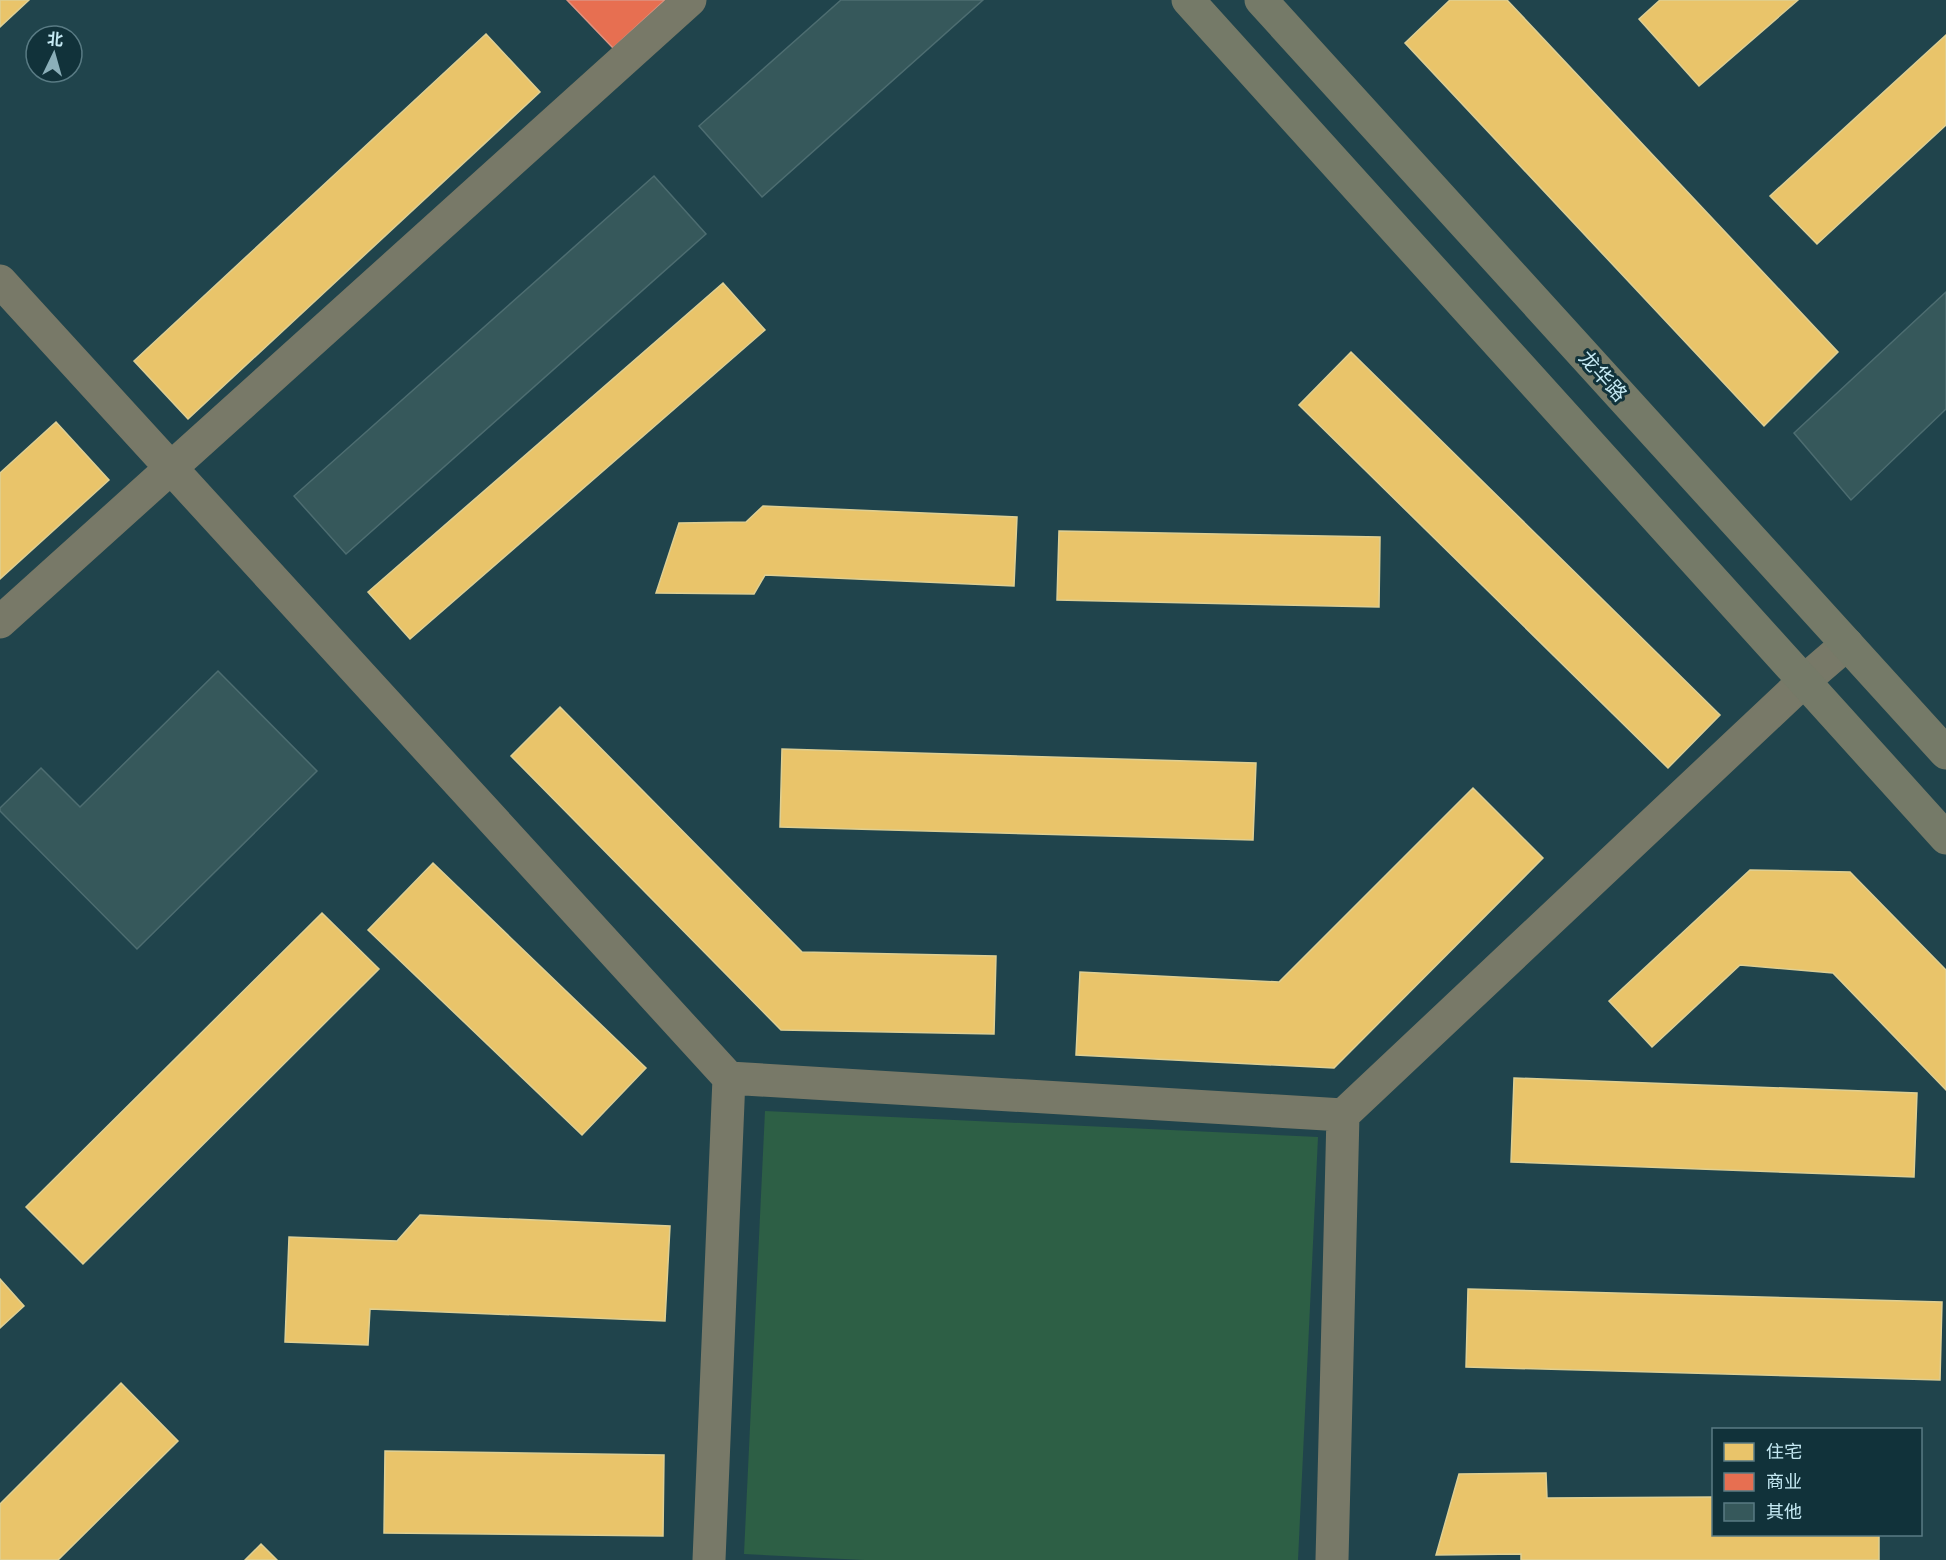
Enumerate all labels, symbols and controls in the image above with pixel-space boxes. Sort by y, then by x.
north arrow [24,24,84,84]
text: 北 [47,29,64,49]
street label: 龙华路 [1575,346,1632,406]
legend [1712,1428,1922,1536]
text: 住宅 [1766,1441,1802,1461]
text: 商业 [1766,1471,1802,1491]
text: 其他 [1766,1501,1802,1521]

